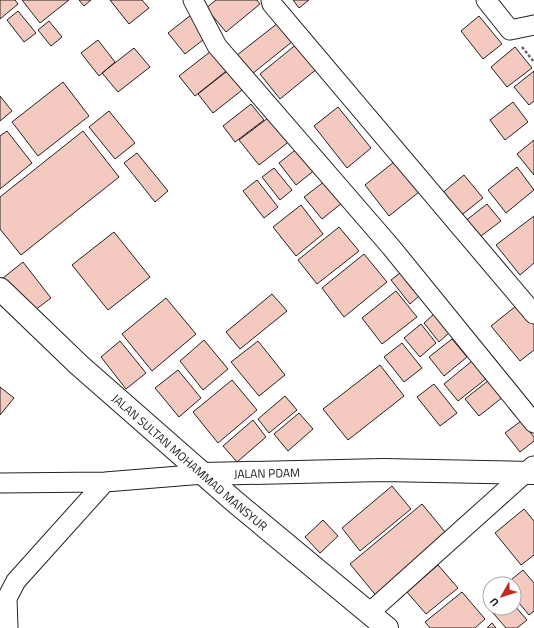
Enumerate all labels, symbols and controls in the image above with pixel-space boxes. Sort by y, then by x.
street label: JALAN SULTAN MOHAMMAD MANSYUR [108,389,272,535]
street label: JALAN PDAM [234,462,300,483]
north arrow [482,576,522,616]
text: U [486,594,503,610]

